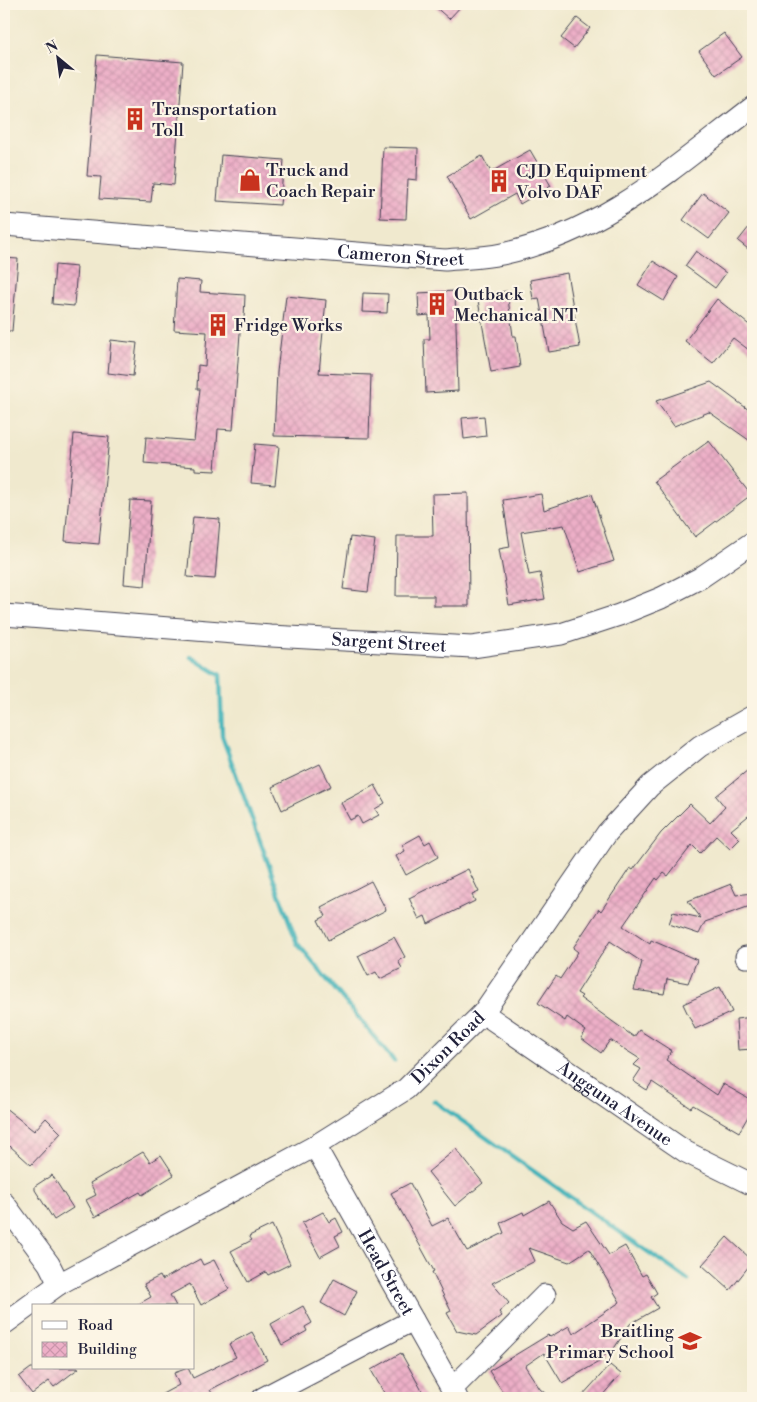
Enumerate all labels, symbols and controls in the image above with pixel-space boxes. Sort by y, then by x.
north arrow [32,32,82,82]
text: N [43,37,61,58]
place label: Transportation Toll [152,98,277,142]
building icon: Transportation Toll [122,106,148,132]
place label: Truck and Coach Repair [266,159,376,203]
place label: CJD Equipment Volvo DAF [515,160,648,204]
shop icon: Truck and Coach Repair [237,167,263,193]
building icon: CJD Equipment Volvo DAF [486,168,512,194]
street label: Cameron Street [336,240,466,272]
place label: Outback Mechanical NT [454,283,578,327]
building icon: Outback Mechanical NT [424,291,450,317]
building icon: Fridge Works [205,312,231,338]
place label: Fridge Works [234,314,343,337]
street label: Sargent Street [331,628,448,658]
street label: Dixon Road [406,1006,491,1090]
street label: Angguna Avenue [552,1056,677,1151]
street label: Head Street [352,1225,420,1320]
legend [32,1304,195,1370]
text: Road [78,1316,113,1335]
place label: Braitling Primary School [546,1320,675,1364]
school or university icon: Braitling Primary School [677,1328,703,1354]
text: Building [77,1340,137,1359]

